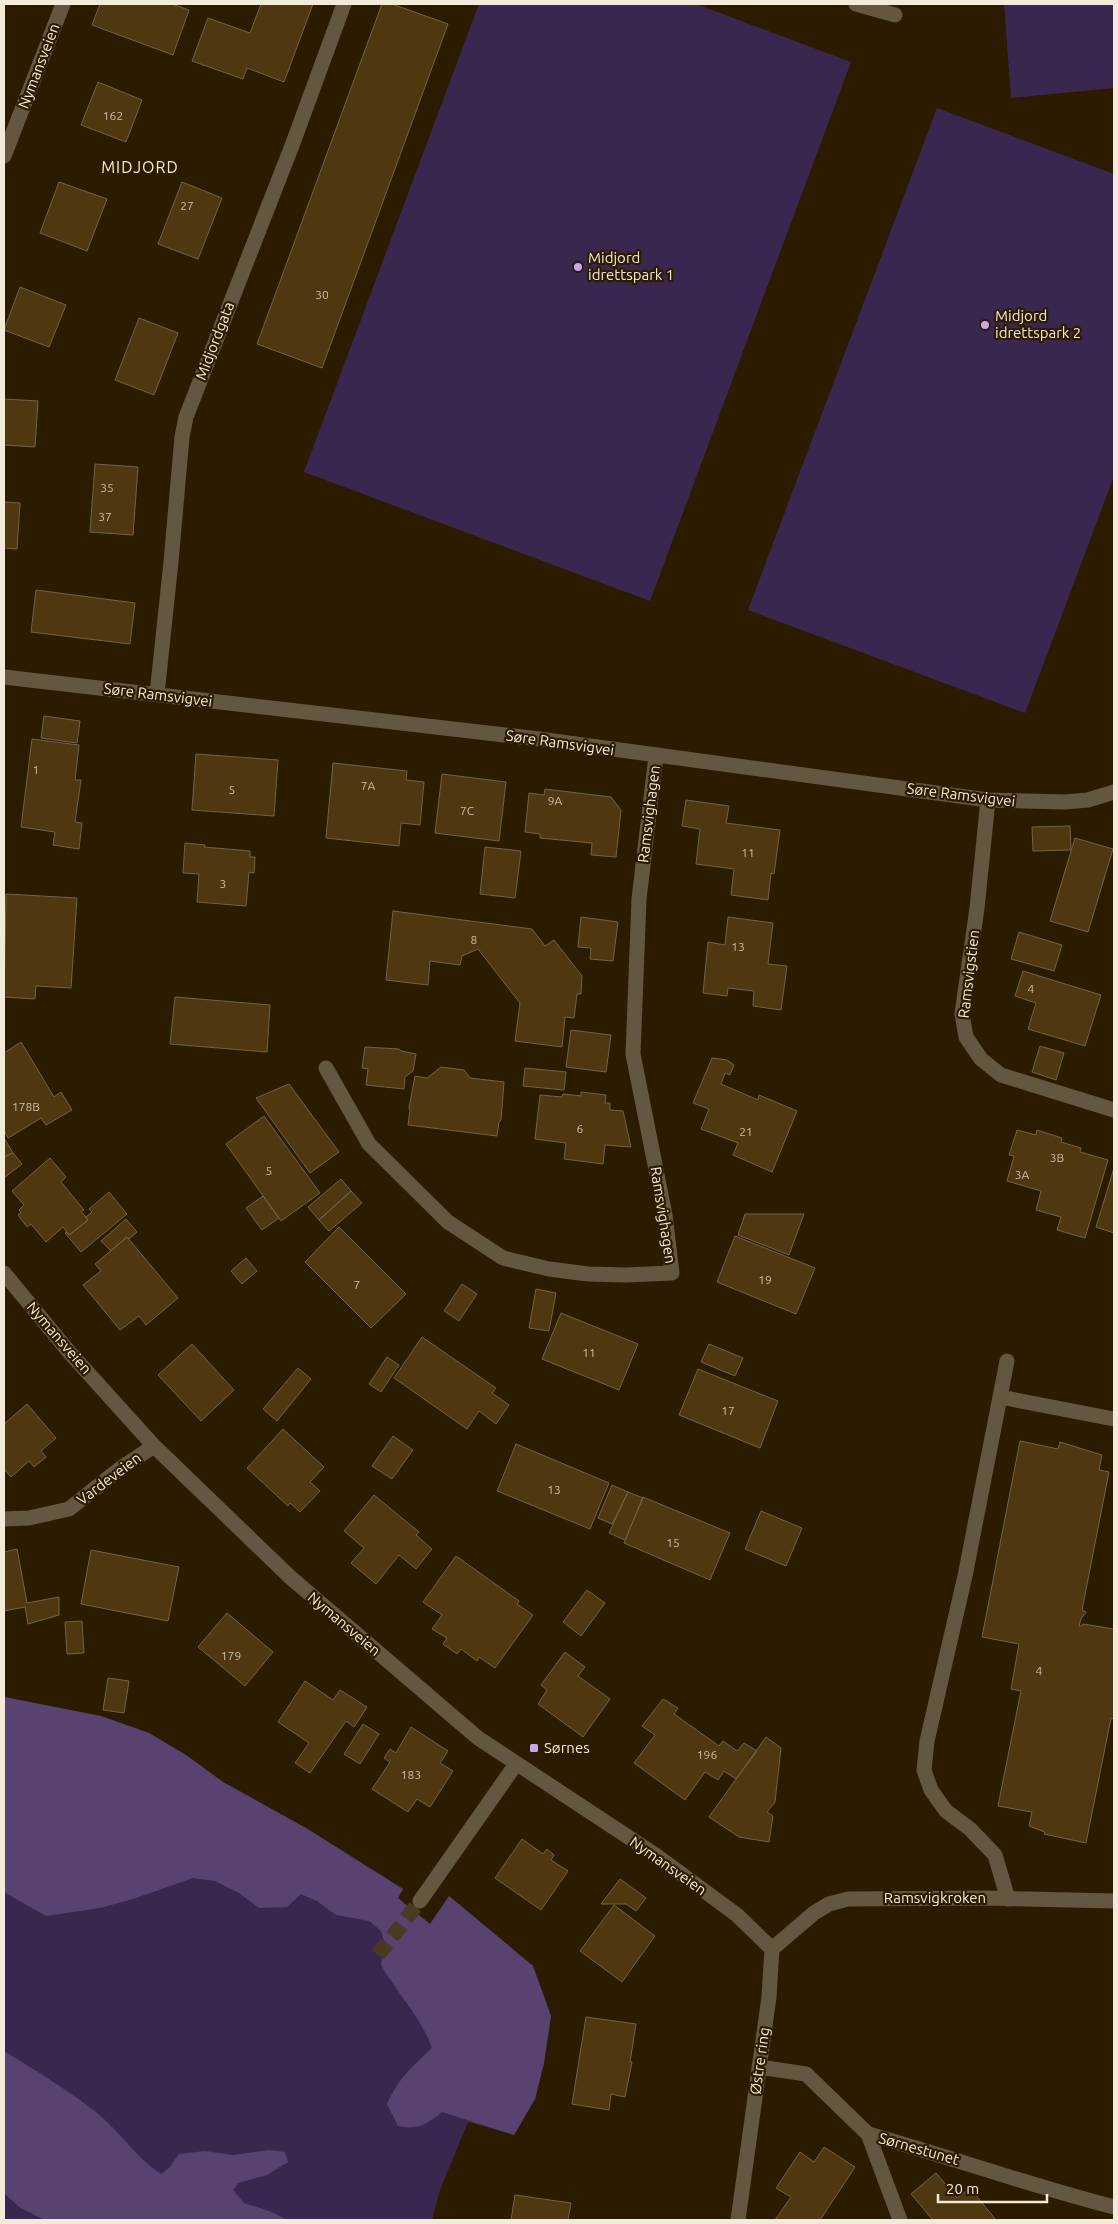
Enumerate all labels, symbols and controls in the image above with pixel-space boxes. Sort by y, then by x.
street label: Nymansveien [15,21,63,111]
house number: 162 [103,109,123,122]
district label: MIDJORD [101,158,179,176]
house number: 27 [180,199,194,212]
place label: Midjord idrettspark 1 [588,249,674,283]
marker: Midjord idrettspark 1 [572,261,584,273]
house number: 30 [315,288,329,301]
street label: Midjordgata [192,299,237,382]
place label: Midjord idrettspark 2 [995,307,1081,341]
marker: Midjord idrettspark 2 [979,319,991,331]
house number: 35 [100,481,114,494]
house number: 37 [98,510,112,523]
street label: Søre Ramsvigvei [103,679,213,710]
street label: Søre Ramsvigvei [505,726,615,759]
house number: 1 [33,763,39,776]
street label: Ramsvighagen [634,764,663,864]
house number: 7A [361,779,375,792]
street label: Søre Ramsvigvei [906,779,1016,810]
house number: 5 [229,783,235,796]
house number: 9A [548,794,562,807]
house number: 7C [460,804,475,817]
house number: 11 [741,846,755,859]
house number: 3 [220,877,226,890]
street label: Ramsvigstien [955,929,982,1019]
house number: 8 [471,933,478,946]
house number: 13 [731,940,745,953]
house number: 4 [1028,982,1035,995]
house number: 178B [12,1100,40,1113]
house number: 6 [577,1122,584,1135]
house number: 21 [739,1125,753,1138]
house number: 3B [1050,1151,1064,1164]
house number: 5 [266,1164,272,1177]
street label: Ramsvighagen [647,1165,680,1265]
house number: 3A [1015,1168,1029,1181]
house number: 19 [758,1273,772,1286]
house number: 7 [354,1278,360,1291]
street label: Nymansveien [24,1298,95,1377]
house number: 11 [582,1346,596,1359]
house number: 17 [721,1404,735,1417]
street label: Vardeveien [73,1449,144,1508]
house number: 13 [547,1483,561,1496]
house number: 15 [666,1536,680,1549]
street label: Nymansveien [304,1588,384,1659]
house number: 179 [221,1649,241,1662]
house number: 4 [1036,1664,1043,1677]
place label: Sørnes [544,1739,590,1756]
marker: Sørnes [528,1742,540,1754]
house number: 196 [697,1748,717,1761]
house number: 183 [401,1768,421,1781]
street label: Nymansveien [627,1833,710,1898]
street label: Ramsvigkroken [884,1889,986,1906]
street label: Østre ring [746,2026,773,2096]
street label: Sørnestunet [877,2129,961,2168]
scale bar [938,2172,1047,2204]
text: 20 m [946,2180,979,2197]

